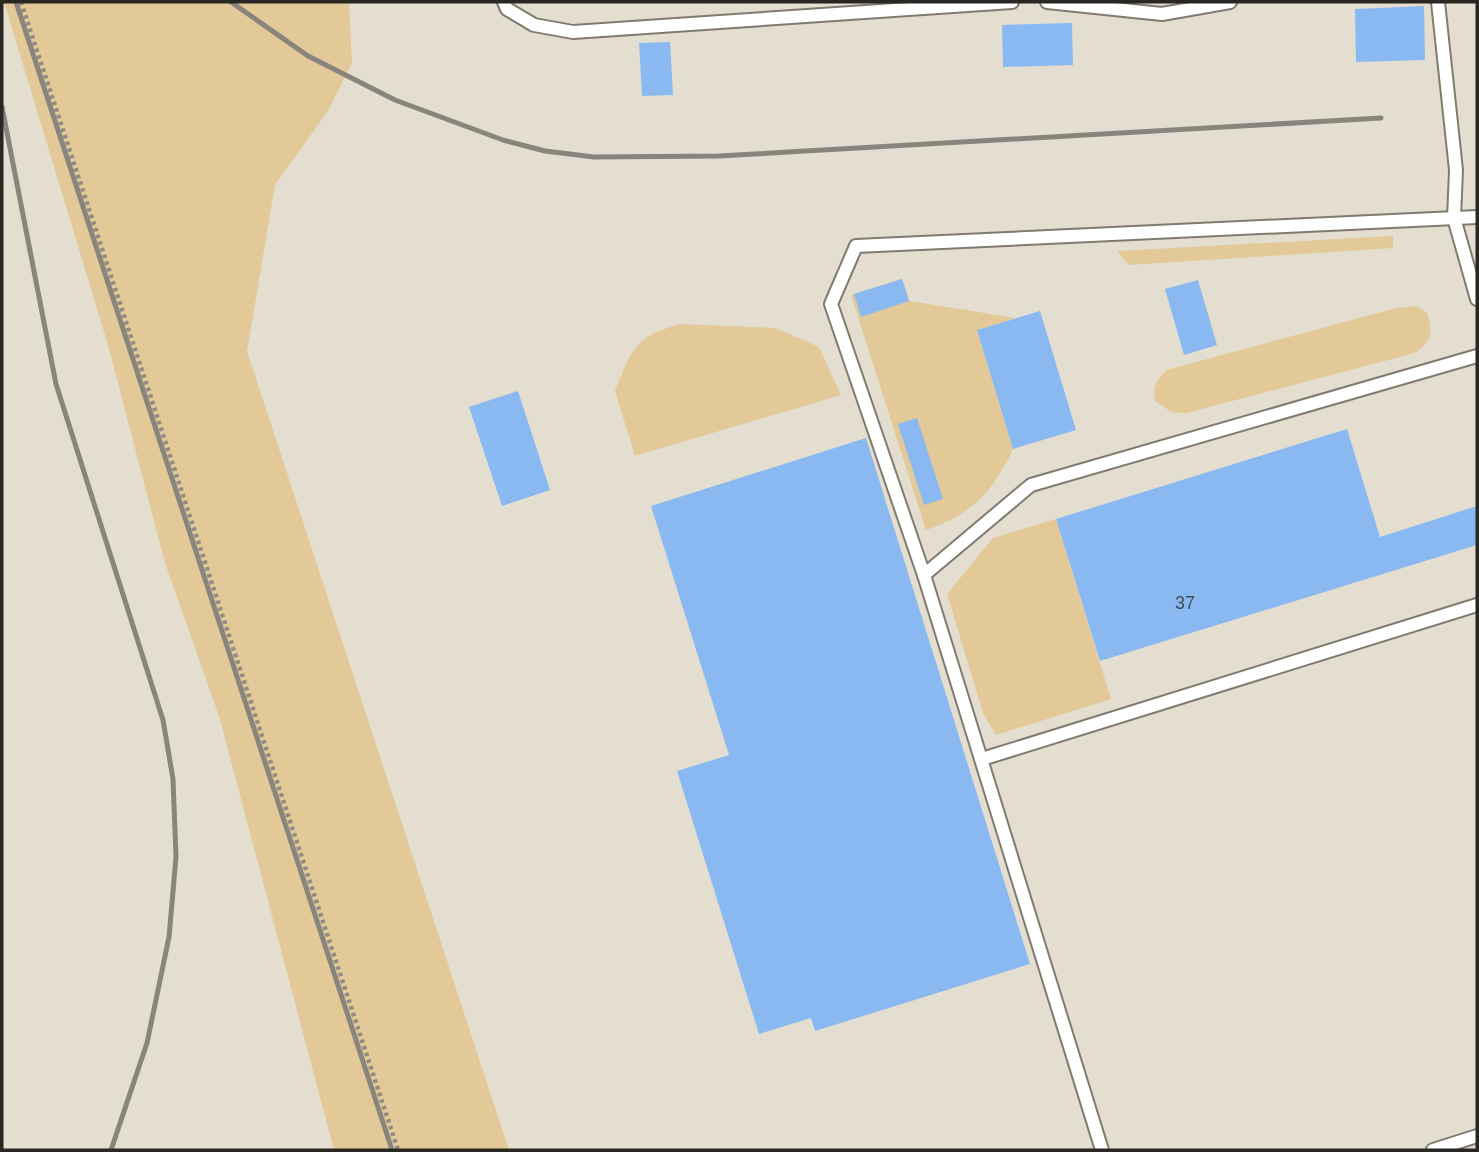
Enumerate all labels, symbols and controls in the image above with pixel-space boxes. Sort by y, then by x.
house number: 37 [1175,593,1195,613]

